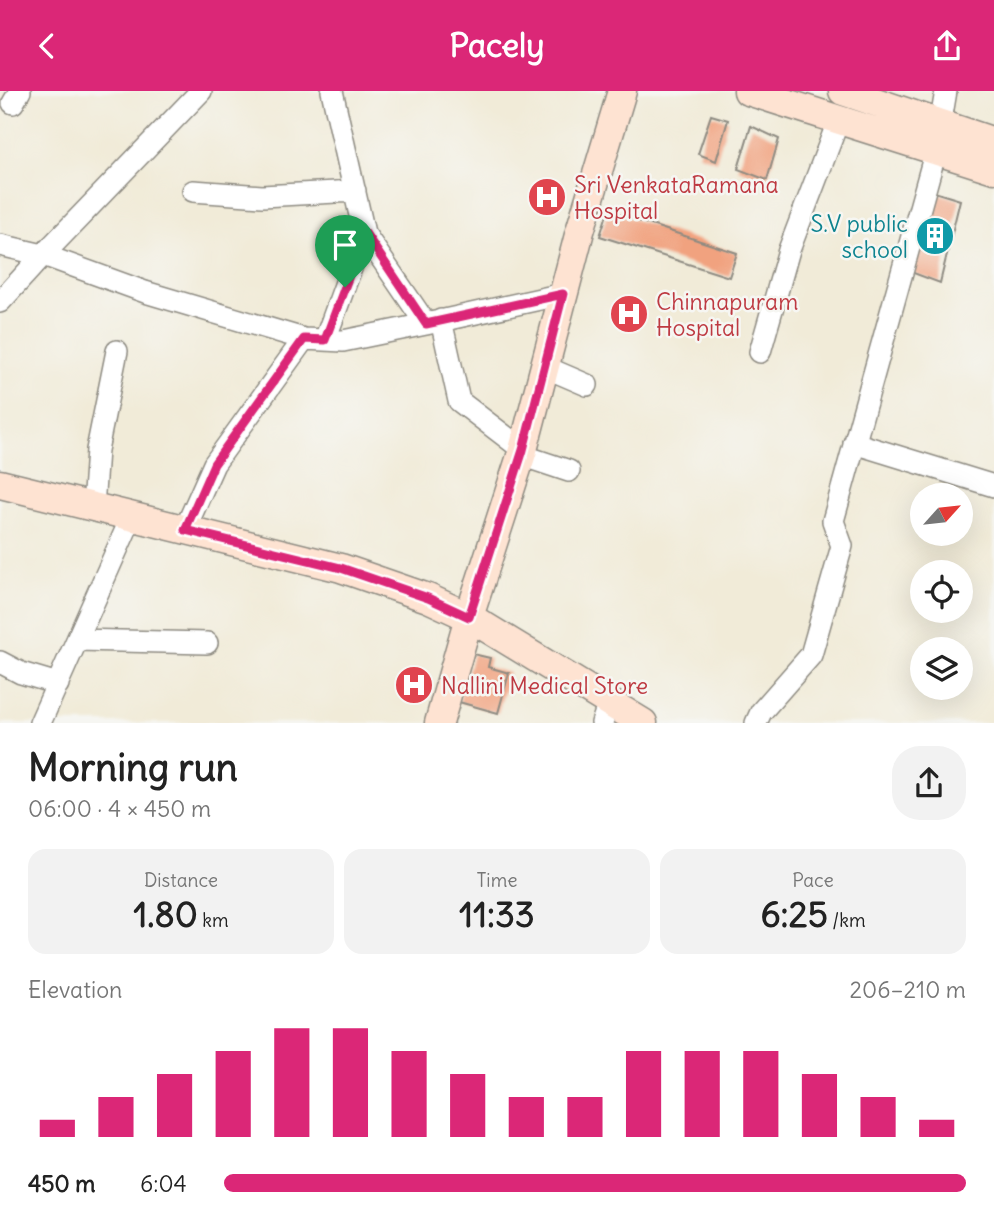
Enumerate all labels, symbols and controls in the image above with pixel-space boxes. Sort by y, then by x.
text: Pacely [450,25,544,66]
icon: back [28,27,66,65]
icon: share [928,27,966,65]
place label: Sri VenkataRamana Hospital [574,170,779,225]
hospital icon: Sri VenkataRamana Hospital [526,176,568,218]
place label: S.V public school [811,209,908,264]
pin [315,215,375,287]
building icon: S.V public school [914,215,956,257]
icon: arrive [326,226,364,264]
place label: Chinnapuram Hospital [656,287,798,342]
hospital icon: Chinnapuram Hospital [608,293,650,335]
north arrow [910,483,973,546]
map controls [910,483,973,700]
button: locate [910,560,973,623]
button: layers [910,637,973,700]
hospital icon: Nallini Medical Store [393,664,435,706]
place label: Nallini Medical Store [441,671,648,700]
text: Morning run [28,744,238,791]
button: share [892,746,966,820]
text: 06:00 · 4 × 450 m [28,794,211,823]
text: Distance [144,868,218,892]
text: Time [476,868,518,892]
text: Pace [792,868,834,892]
text: 1.80 [133,892,198,936]
text: 11:33 [459,892,535,936]
text: 6:25 [760,892,828,936]
text: km [198,908,229,932]
text: /km [828,908,866,932]
text: Elevation [28,975,122,1004]
text: 206–210 m [849,975,966,1004]
text: 450 m [28,1169,95,1198]
text: 6:04 [140,1169,187,1198]

